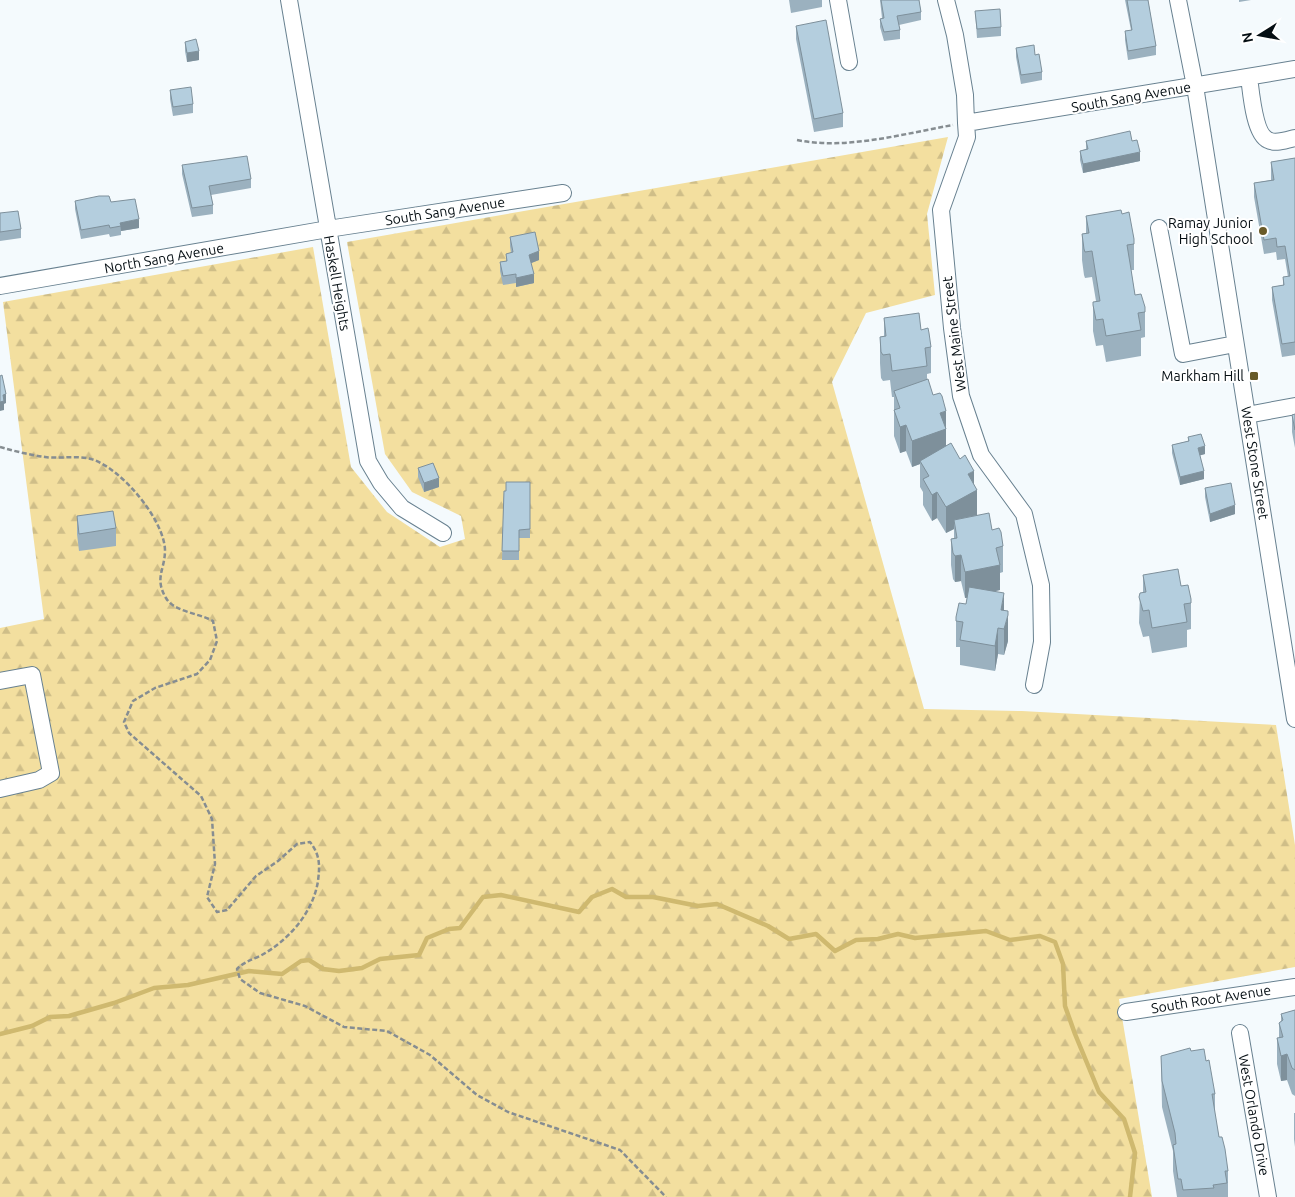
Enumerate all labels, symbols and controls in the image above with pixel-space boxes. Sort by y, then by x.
north arrow [1235,10,1285,60]
text: N [1238,31,1256,44]
street label: South Sang Avenue [1070,79,1192,115]
street label: South Sang Avenue [384,194,506,228]
place label: Ramay Junior High School [1168,215,1254,247]
marker: Ramay Junior High School [1257,225,1269,237]
street label: Haskell Heights [321,234,353,332]
street label: North Sang Avenue [103,240,225,276]
street label: West Maine Street [939,275,969,393]
place label: Markham Hill [1161,368,1244,384]
marker: Markham Hill [1248,370,1260,382]
street label: West Stone Street [1238,405,1272,521]
street label: South Root Avenue [1150,982,1272,1016]
street label: West Orlando Drive [1235,1053,1273,1177]

